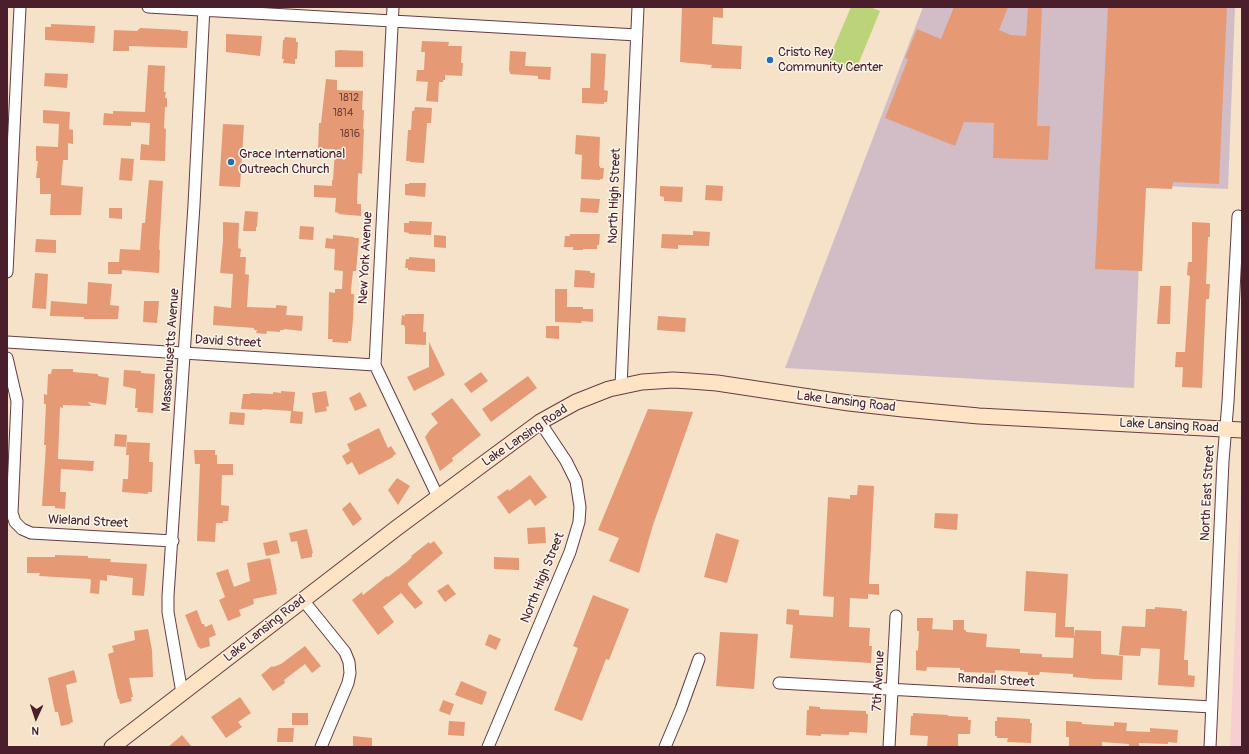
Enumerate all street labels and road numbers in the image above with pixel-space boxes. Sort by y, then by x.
street label: North High Street [606,148,624,244]
street label: New York Avenue [356,211,376,305]
street label: Massachusetts Avenue [159,288,183,412]
street label: David Street [194,332,262,352]
street label: Lake Lansing Road [796,388,896,416]
street label: Lake Lansing Road [479,402,571,470]
street label: Lake Lansing Road [1119,416,1219,436]
street label: North East Street [1198,444,1218,542]
street label: Wieland Street [47,512,129,532]
street label: North High Street [518,531,568,625]
street label: Lake Lansing Road [221,592,309,666]
street label: 7th Avenue [870,650,888,712]
street label: Randall Street [957,671,1035,691]

